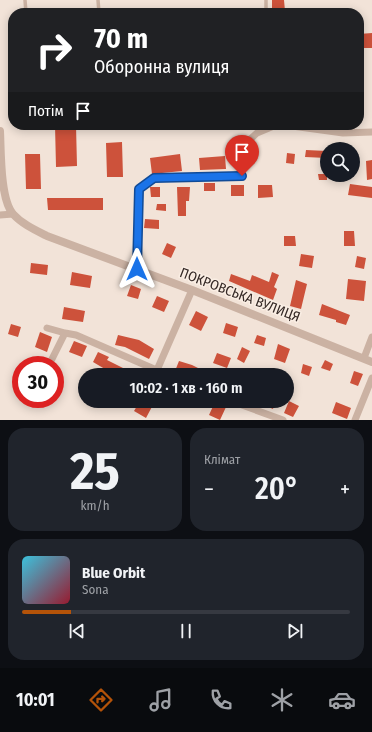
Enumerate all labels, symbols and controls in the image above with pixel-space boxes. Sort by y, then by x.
text: 70 m [94,22,148,55]
icon: right [28,24,80,76]
text: Оборонна вулиця [94,56,229,78]
icon: arrive [72,100,94,122]
text: Потім [28,102,64,120]
pin [225,135,259,176]
icon: arrive [231,141,253,163]
map controls [320,142,360,182]
button: search [320,142,360,182]
position arrow [116,248,158,290]
street label: ПОКРОВСЬКА ВУЛИЦЯ [177,264,303,326]
speed limit sign: 30 [12,356,64,408]
text: 10:02 · 1 хв · 160 m [129,379,243,397]
text: 25 [70,440,120,503]
text: Клімат [204,452,240,467]
text: 20° [255,471,299,507]
text: − [204,476,214,503]
text: + [340,476,350,503]
text: km/h [81,498,110,513]
text: Blue Orbit [82,564,145,582]
text: Sona [82,582,109,597]
icon: previous [66,620,88,642]
icon: pause [175,620,197,642]
icon: next [284,620,306,642]
icon: directions [87,686,115,714]
icon: music [147,686,175,714]
icon: phone [207,686,235,714]
icon: climate [268,686,296,714]
icon: car [328,686,356,714]
text: 10:01 [16,689,55,711]

